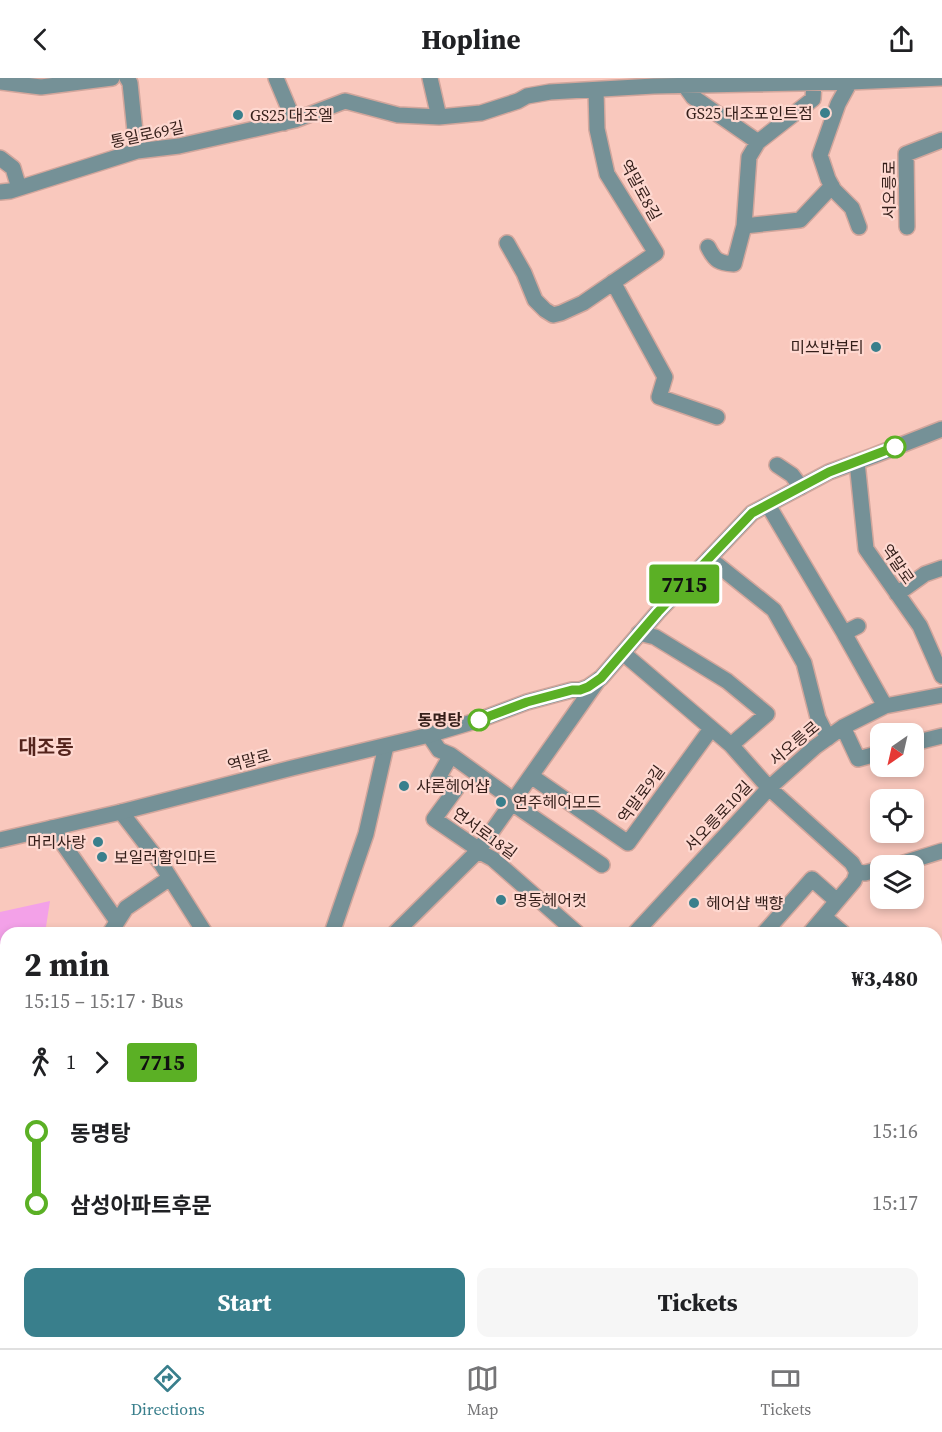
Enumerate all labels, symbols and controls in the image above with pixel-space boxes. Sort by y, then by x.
text: Hopline [421,21,521,58]
icon: back [24,23,57,56]
icon: share [885,23,918,56]
place label: GS25 대조포인트점 [686,102,813,124]
place label: GS25 대조엘 [250,104,333,126]
marker: GS25 대조포인트점 [818,106,832,120]
marker: GS25 대조엘 [231,108,245,122]
street label: 통일로69길 [108,115,186,153]
street label: 역말로8길 [615,155,667,225]
street label: 서오릉로 [878,160,900,219]
place label: 미쓰반뷰티 [790,336,864,358]
marker: 미쓰반뷰티 [869,340,883,354]
unlabelled marker [884,436,906,458]
street label: 역말로 [876,540,920,589]
line badge: 7715 [642,564,726,604]
text: 7715 [661,570,707,599]
place label: 동명탕 [418,709,462,731]
marker: 동명탕 [468,709,490,731]
street label: 서오릉로 [764,715,824,770]
north arrow [870,723,924,777]
map controls [870,723,924,909]
district label: 대조동 [18,733,74,761]
street label: 역말로 [225,744,273,776]
street label: 역말로9길 [612,760,670,828]
place label: 샤론헤어샵 [416,775,490,797]
street label: 서오릉로10길 [679,776,757,856]
marker: 샤론헤어샵 [397,779,411,793]
button: locate [870,789,924,843]
place label: 연주헤어모드 [513,791,601,813]
marker: 연주헤어모드 [494,795,508,809]
street label: 연서로18길 [448,802,522,864]
place label: 머리사랑 [27,831,86,853]
marker: 머리사랑 [91,835,105,849]
place label: 보일러할인마트 [114,846,217,868]
marker: 보일러할인마트 [95,850,109,864]
button: layers [870,855,924,909]
place label: 명동헤어컷 [513,889,587,911]
place label: 헤어샵 백향 [706,892,784,914]
marker: 명동헤어컷 [494,893,508,907]
marker: 헤어샵 백향 [687,896,701,910]
text: 2 min [24,942,110,987]
text: ₩3,480 [852,963,918,993]
text: 15:15 – 15:17 · Bus [24,987,183,1015]
icon: walk [24,1046,57,1079]
icon: forward [85,1046,118,1079]
text: 1 [66,1048,76,1076]
text: 7715 [139,1048,185,1077]
text: 15:16 [872,1117,918,1145]
text: 동명탕 [70,1118,131,1148]
text: 15:17 [872,1189,918,1217]
text: 삼성아파트후문 [70,1190,212,1220]
button: Start [24,1268,465,1337]
button: Tickets [477,1268,918,1337]
tab: Directions [131,1362,205,1420]
tab: Map [466,1362,499,1420]
tab: Tickets [761,1362,811,1420]

